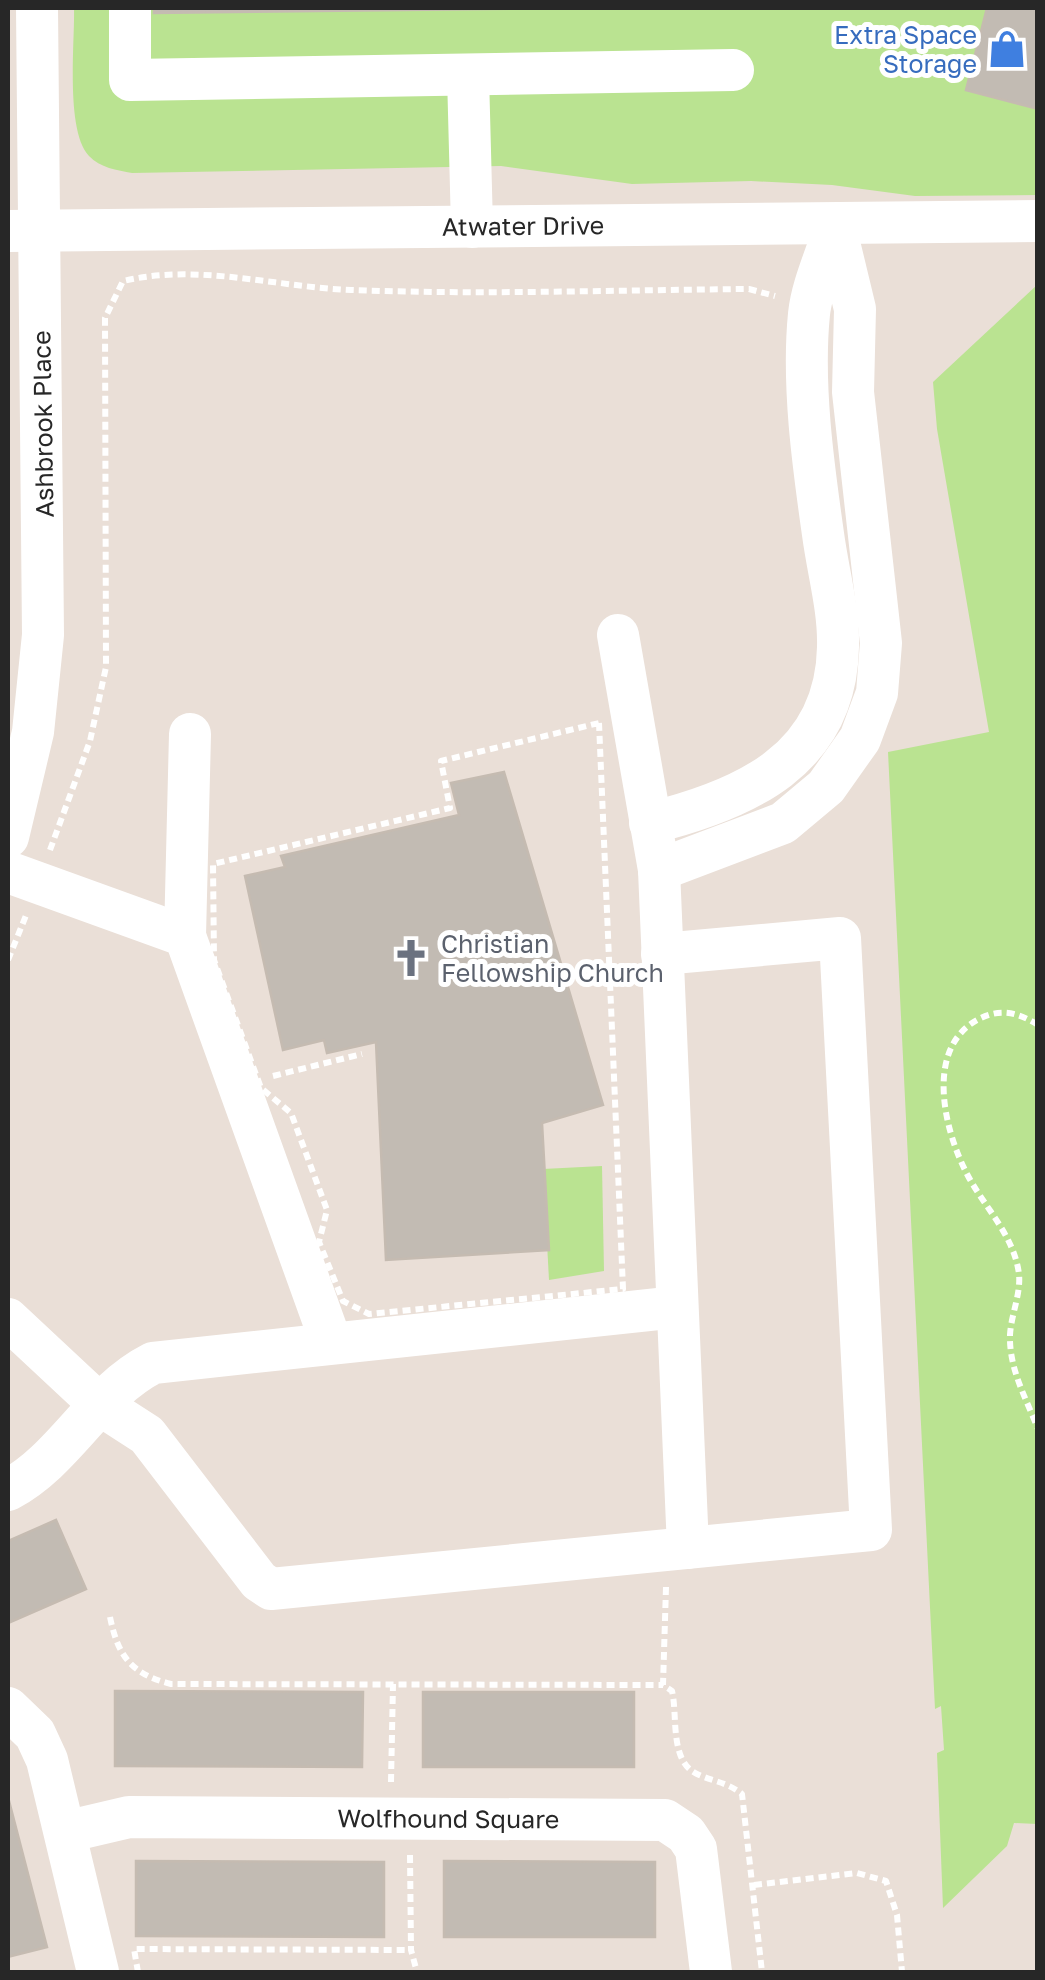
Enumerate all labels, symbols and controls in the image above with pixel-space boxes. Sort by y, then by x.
place label: Extra Space Storage [834,19,977,79]
shop icon: Extra Space Storage [986,28,1028,70]
street label: Atwater Drive [442,209,604,242]
street label: Ashbrook Place [25,330,60,518]
place label: Christian Fellowship Church [441,928,664,988]
church icon: Christian Fellowship Church [390,937,432,979]
street label: Wolfhound Square [337,1802,559,1834]

